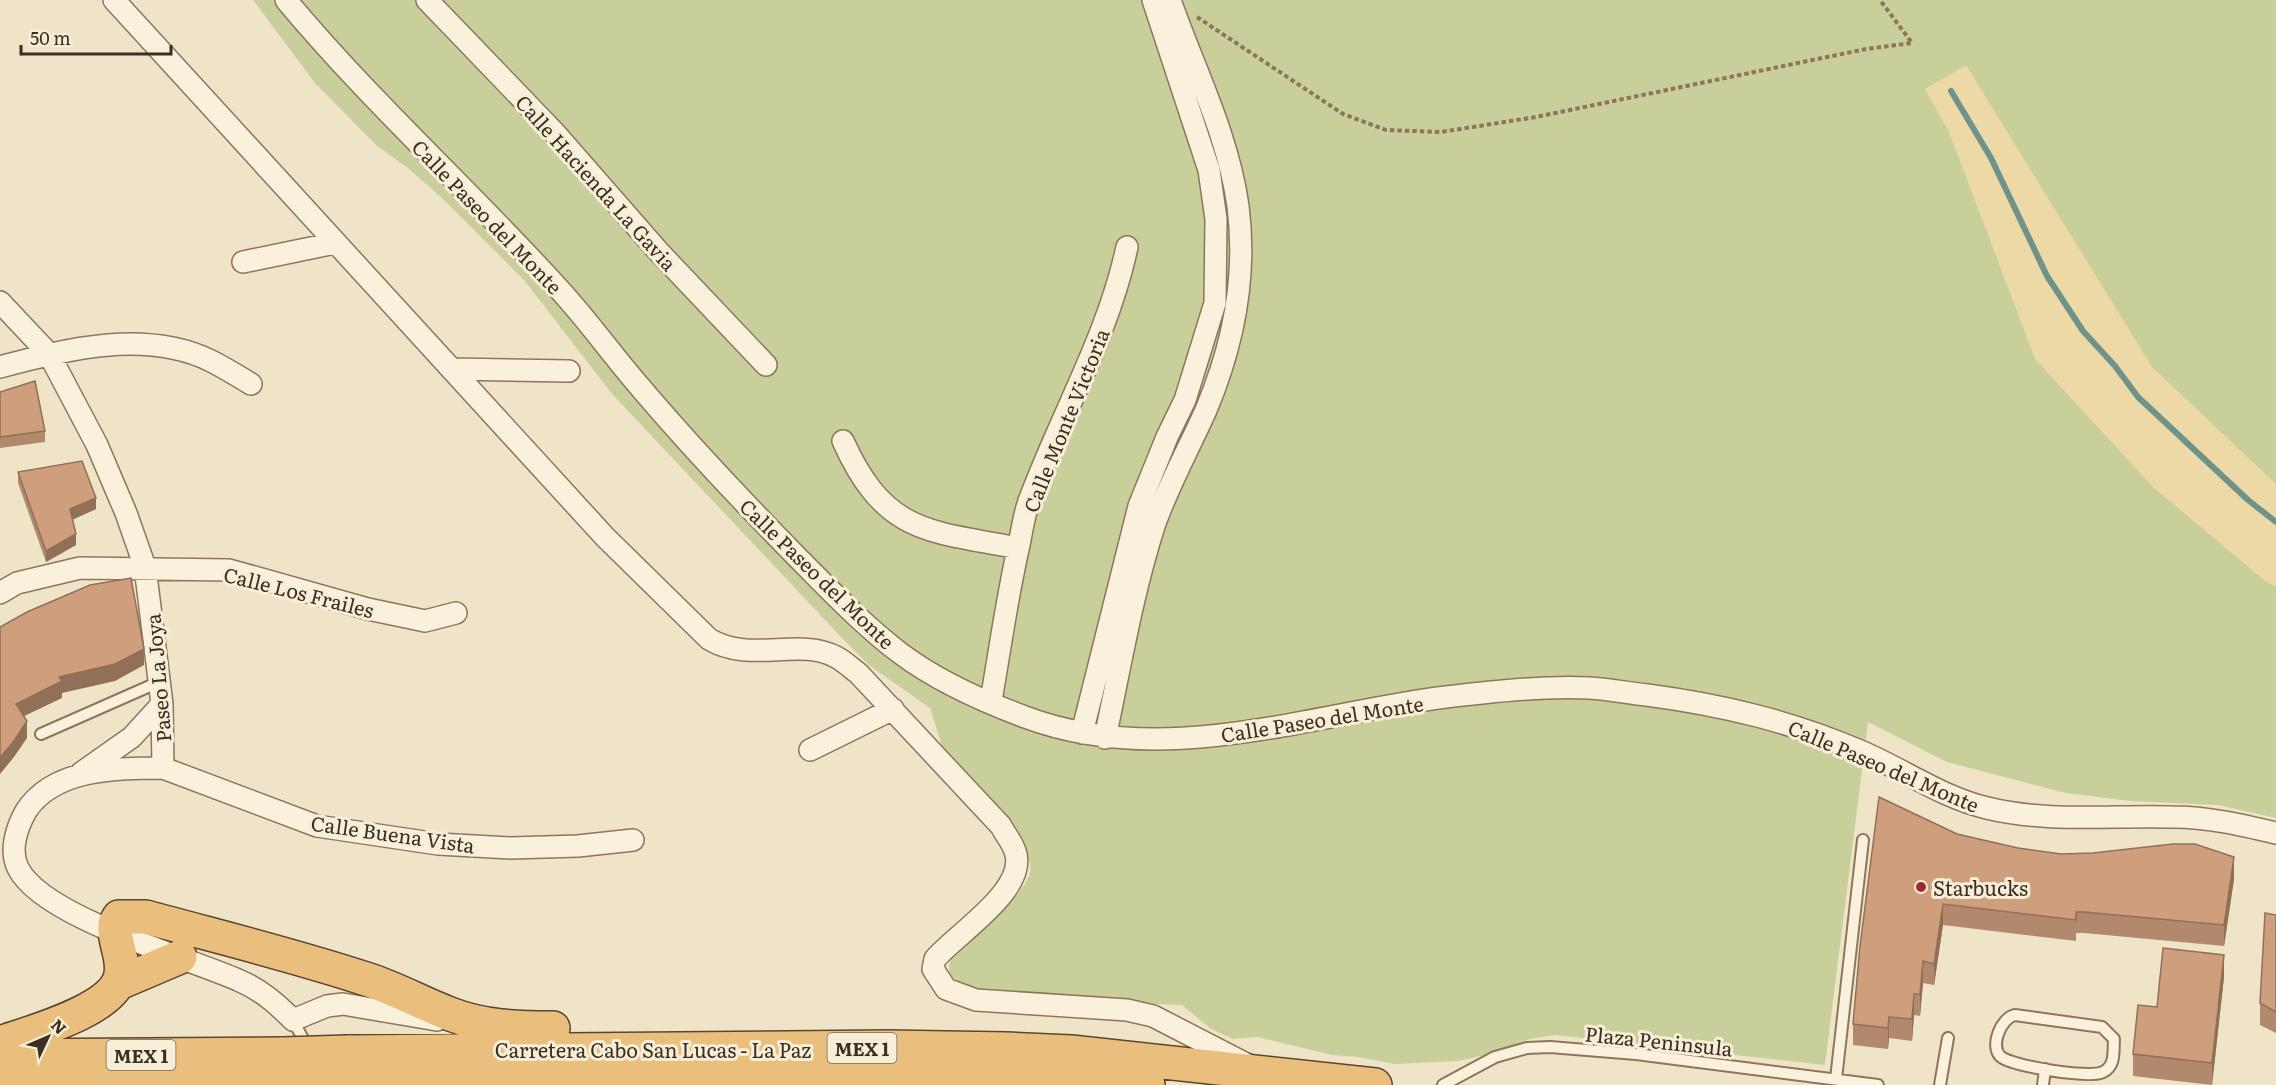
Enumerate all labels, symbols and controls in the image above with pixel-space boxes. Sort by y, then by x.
scale bar [21,18,171,56]
text: 50 m [30,24,71,51]
street label: Calle Hacienda La Gavia [509,87,685,277]
street label: Calle Paseo del Monte [406,132,570,300]
street label: Calle Monte Victoria [1014,323,1116,516]
street label: Calle Paseo del Monte [734,491,902,655]
street label: Calle Los Frailes [221,558,377,624]
street label: Paseo La Joya [136,612,178,744]
street label: Calle Paseo del Monte [1218,687,1426,749]
street label: Calle Paseo del Monte [1784,711,1984,819]
street label: Calle Buena Vista [309,807,477,859]
place label: Starbucks [1933,872,2028,902]
marker: Starbucks [1914,880,1928,894]
north arrow [18,1007,78,1067]
text: N [46,1013,73,1039]
street label: Plaza Peninsula [1584,1017,1735,1063]
road number: MEX 1 [828,1033,896,1063]
street label: Carretera Cabo San Lucas - La Paz [495,1034,812,1064]
road number: MEX 1 [106,1040,176,1070]

